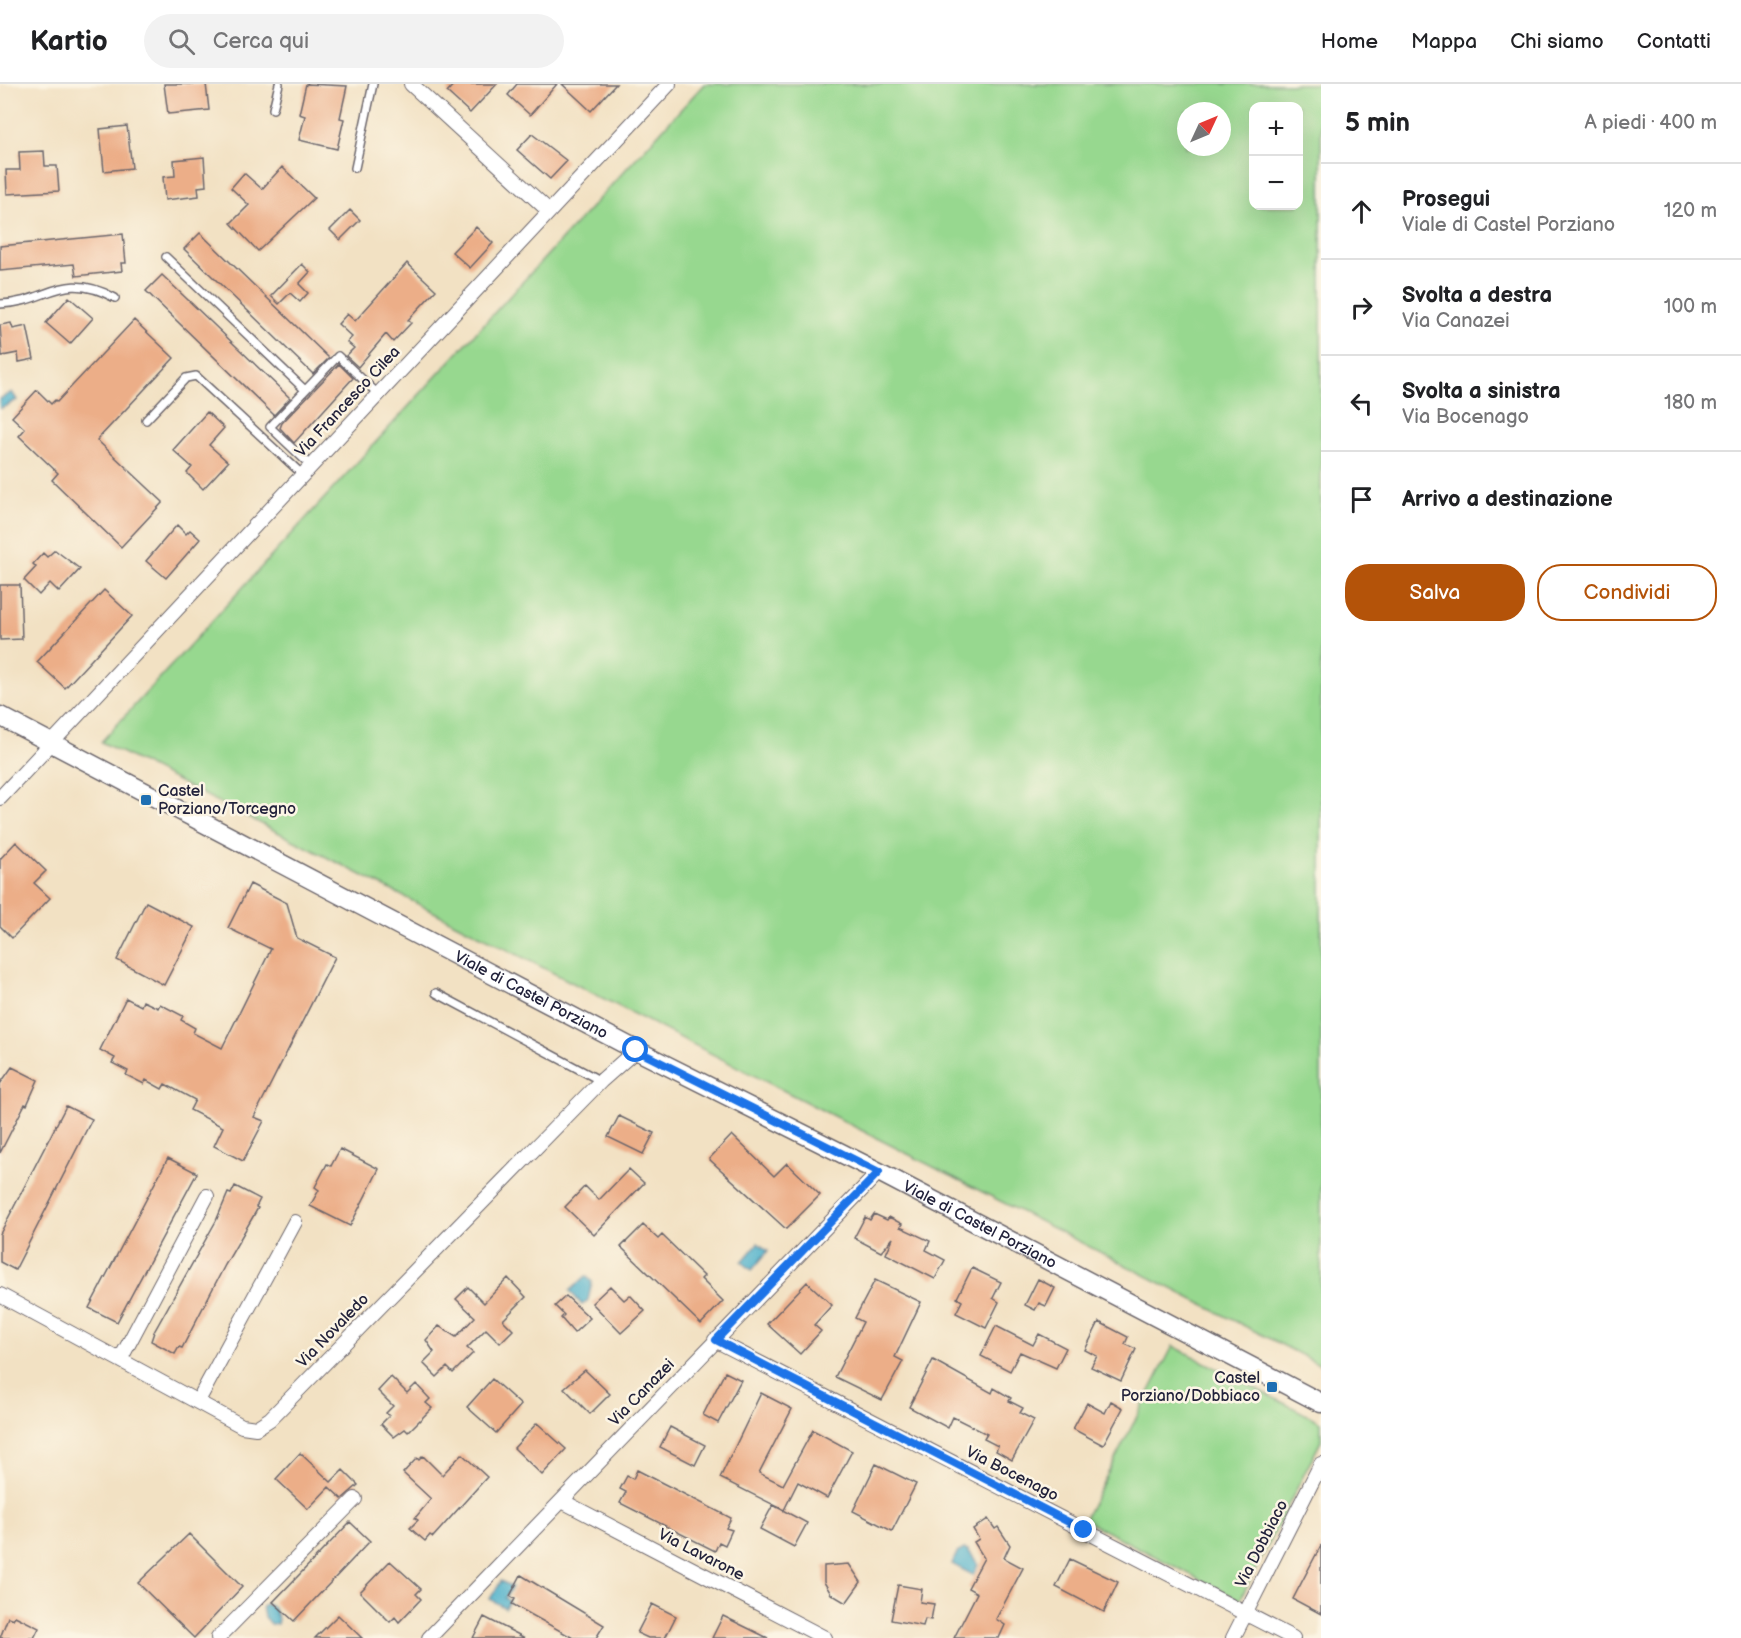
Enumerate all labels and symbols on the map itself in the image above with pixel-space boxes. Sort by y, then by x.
north arrow [1177,102,1231,156]
street label: Via Francesco Cilea [292,342,404,462]
place label: Castel Porziano/Torcegno [158,782,296,819]
marker: Castel Porziano/Torcegno [139,793,153,807]
street label: Viale di Castel Porziano [451,947,611,1043]
route start [622,1036,648,1062]
street label: Viale di Castel Porziano [900,1177,1060,1273]
street label: Via Novaledo [293,1290,373,1372]
street label: Via Canazei [605,1355,679,1431]
place label: Castel Porziano/Dobbiaco [1121,1369,1260,1406]
marker: Castel Porziano/Dobbiaco [1265,1380,1279,1394]
street label: Via Bocenago [962,1442,1062,1506]
street label: Via Dobbiaco [1232,1497,1292,1591]
route end [1070,1516,1096,1542]
street label: Via Lavarone [655,1525,748,1585]

